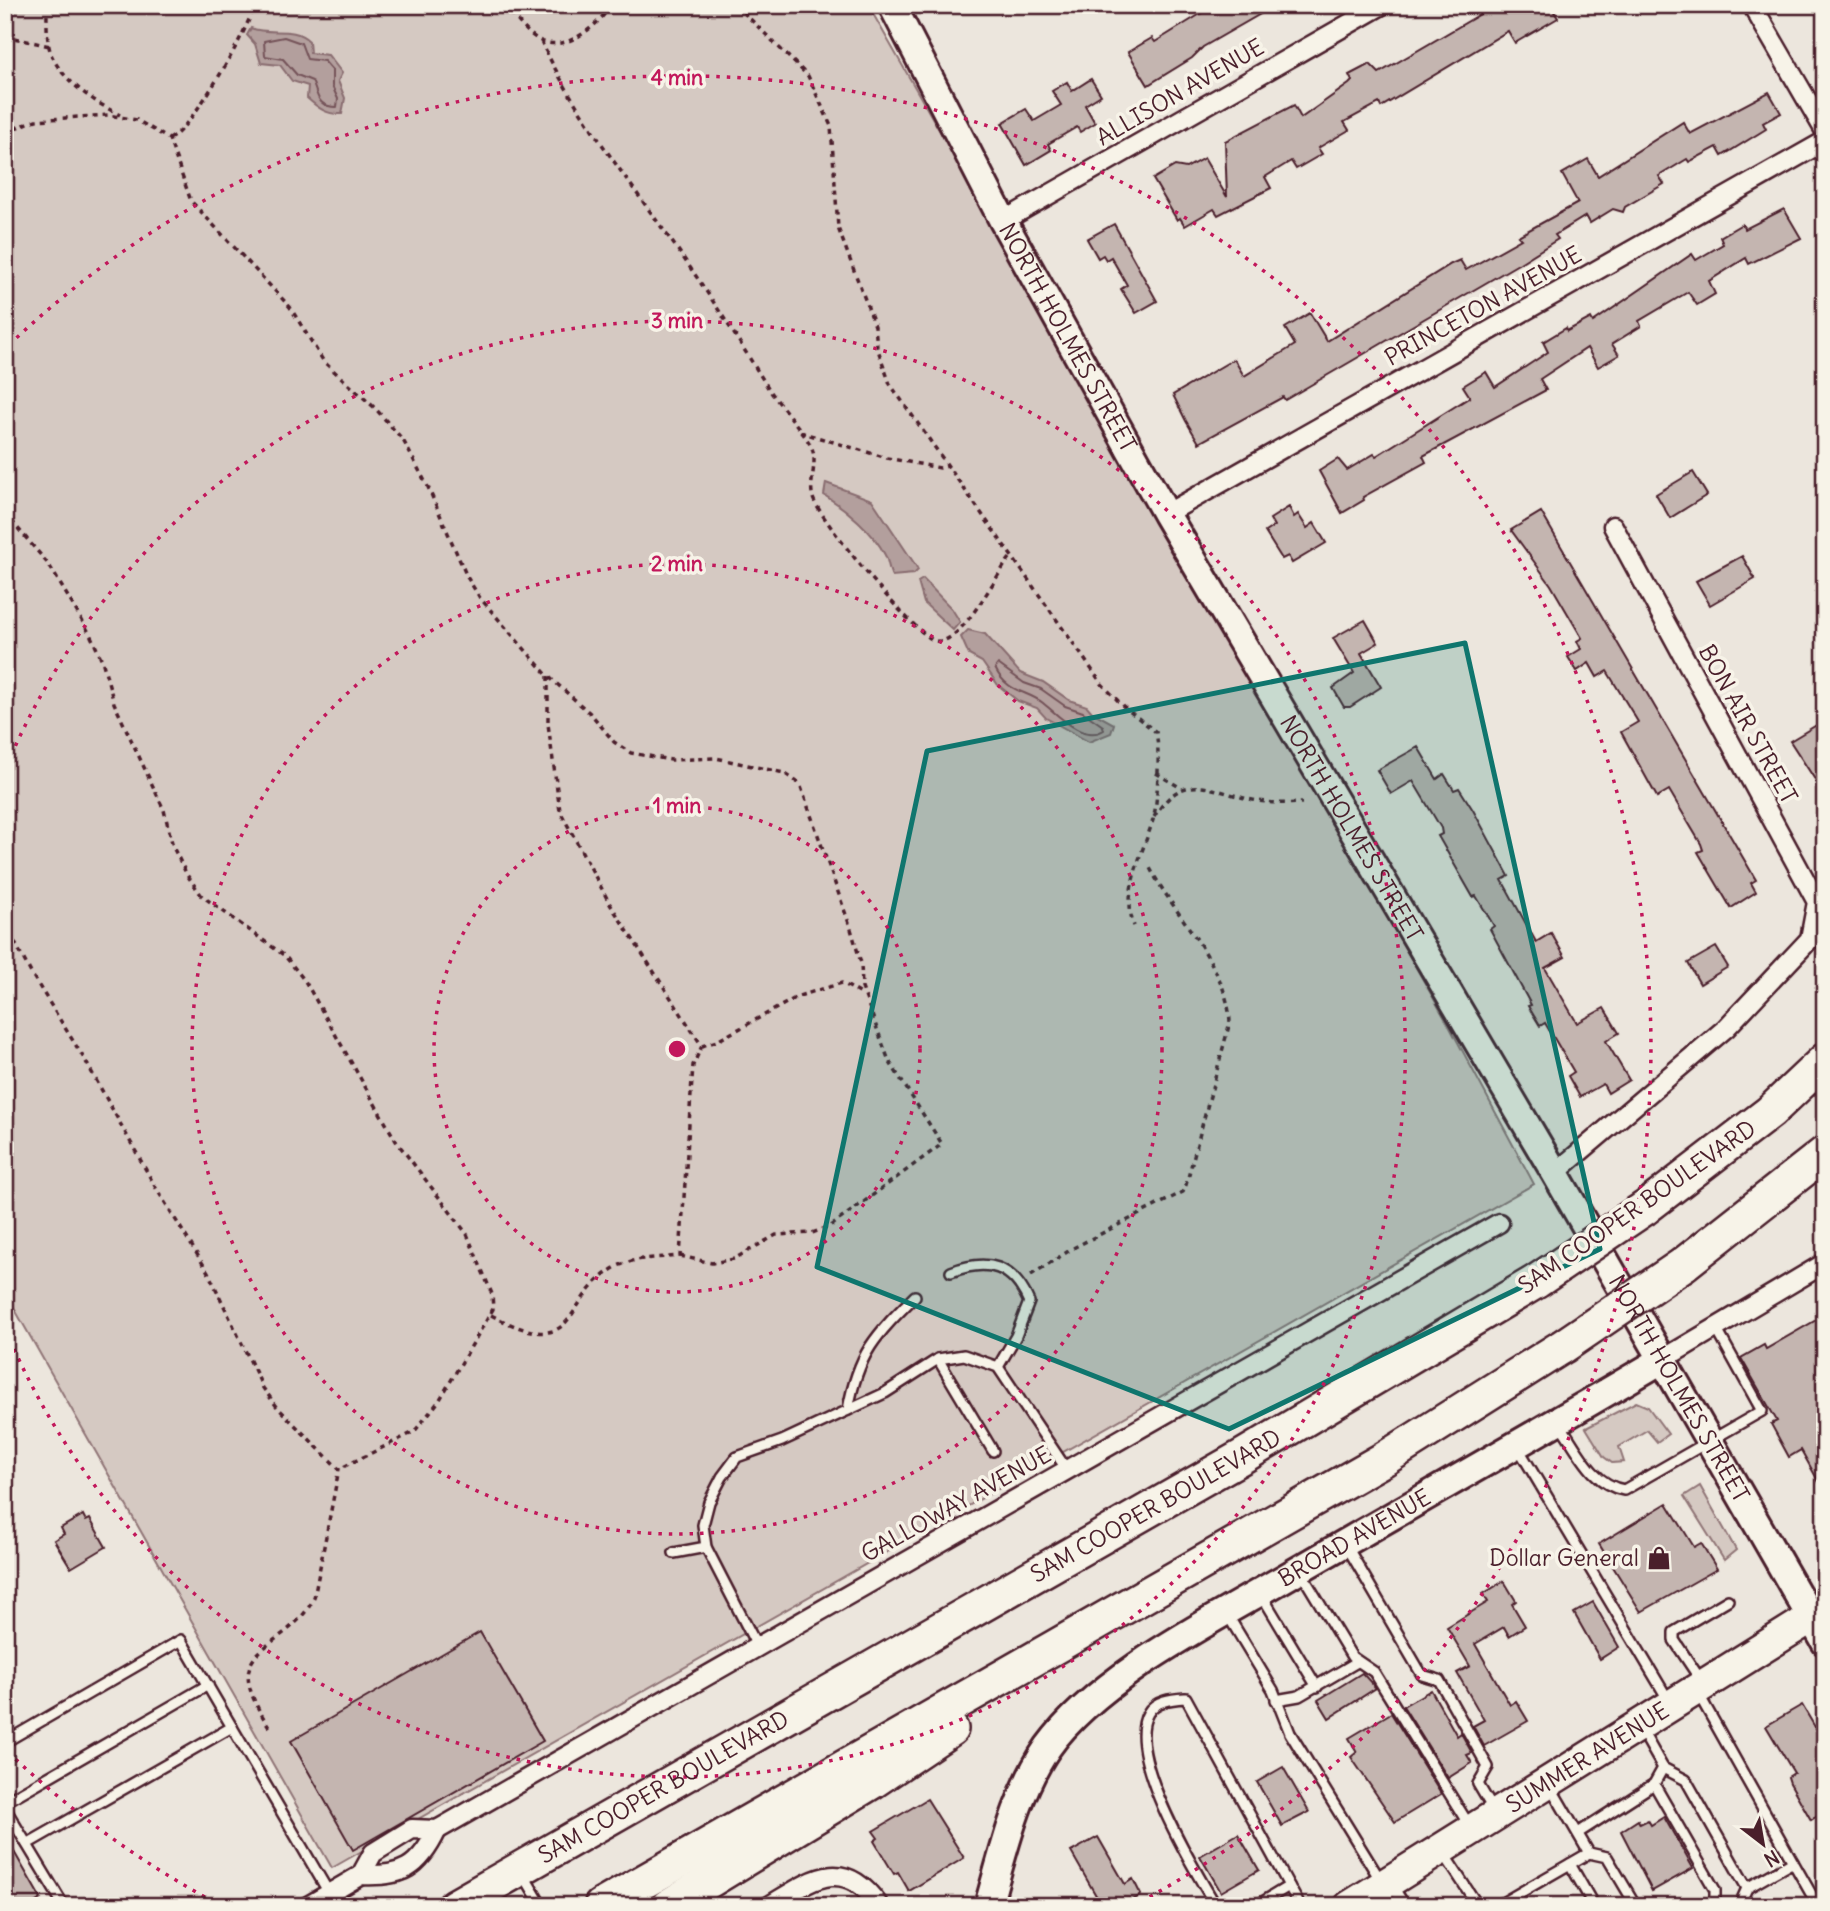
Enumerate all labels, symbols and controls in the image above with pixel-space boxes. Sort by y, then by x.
street label: ALLISON AVENUE [1091,32,1269,151]
text: 4 min [651,64,703,91]
street label: NORTH HOLMES STREET [993,218,1143,457]
street label: PRINCETON AVENUE [1379,239,1586,372]
text: 3 min [651,307,703,334]
text: 2 min [651,550,703,577]
street label: BON AIR STREET [1693,639,1804,808]
street label: NORTH HOLMES STREET [1274,710,1430,946]
text: 1 min [653,792,701,819]
centre of rings [665,1037,689,1061]
street label: SAM COOPER BOULEVARD [1512,1113,1761,1300]
street label: NORTH HOLMES STREET [1603,1269,1756,1507]
street label: SAM COOPER BOULEVARD [1025,1422,1286,1588]
street label: GALLOWAY AVENUE [856,1439,1056,1568]
street label: BROAD AVENUE [1273,1482,1435,1593]
place label: Dollar General [1489,1543,1639,1572]
shop icon: Dollar General [1645,1544,1673,1572]
street label: SUMMER AVENUE [1500,1695,1674,1819]
street label: SAM COOPER BOULEVARD [533,1704,794,1869]
north arrow [1728,1810,1798,1880]
text: N [1760,1845,1784,1872]

